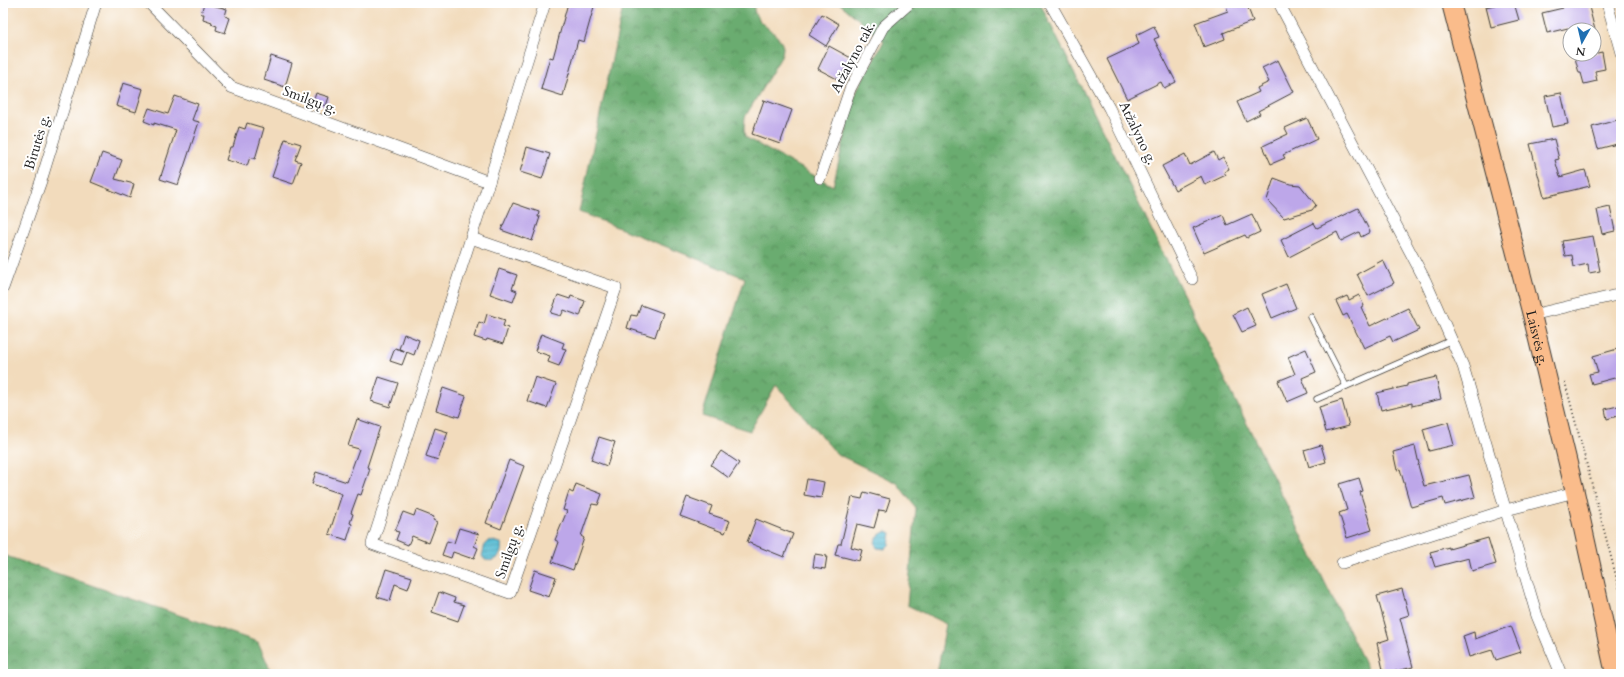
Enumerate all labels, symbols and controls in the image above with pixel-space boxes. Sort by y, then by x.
street label: Atžalyno tak. [826,18,880,96]
north arrow [1562,22,1602,62]
text: N [1574,43,1586,59]
street label: Smilgų g. [280,81,340,119]
street label: Atžalyno g. [1114,98,1162,168]
street label: Birutės g. [20,112,54,172]
street label: Laisvės g. [1522,308,1553,368]
street label: Smilgų g. [491,521,527,581]

